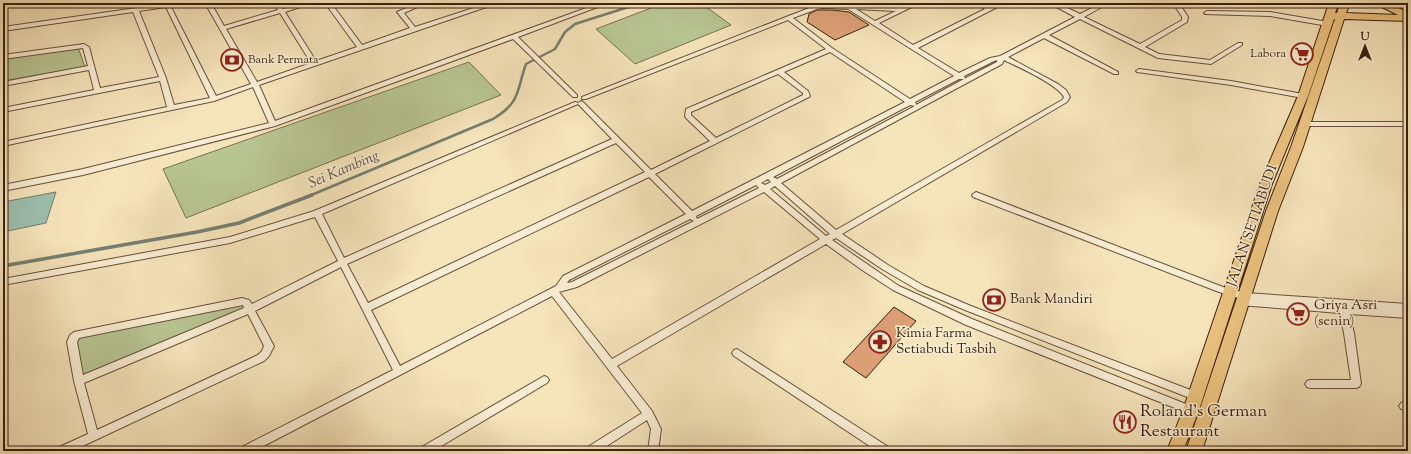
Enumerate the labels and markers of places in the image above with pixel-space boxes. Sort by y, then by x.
supermarket icon: Labora [1289,41,1315,67]
place label: Labora [1250,45,1286,63]
bank icon: Bank Permata [219,47,245,73]
place label: Bank Permata [248,51,319,69]
bank icon: Bank Mandiri [981,287,1007,313]
place label: Bank Mandiri [1010,290,1093,310]
place label: Griya Asri (senin) [1314,296,1377,332]
supermarket icon: Griya Asri (senin) [1285,301,1311,327]
place label: Kimia Farma Setiabudi Tasbih [896,324,997,360]
pharmacy icon: Kimia Farma Setiabudi Tasbih [867,329,893,355]
place label: Roland's German Restaurant [1140,400,1267,444]
restaurant icon: Roland's German Restaurant [1112,409,1138,435]

